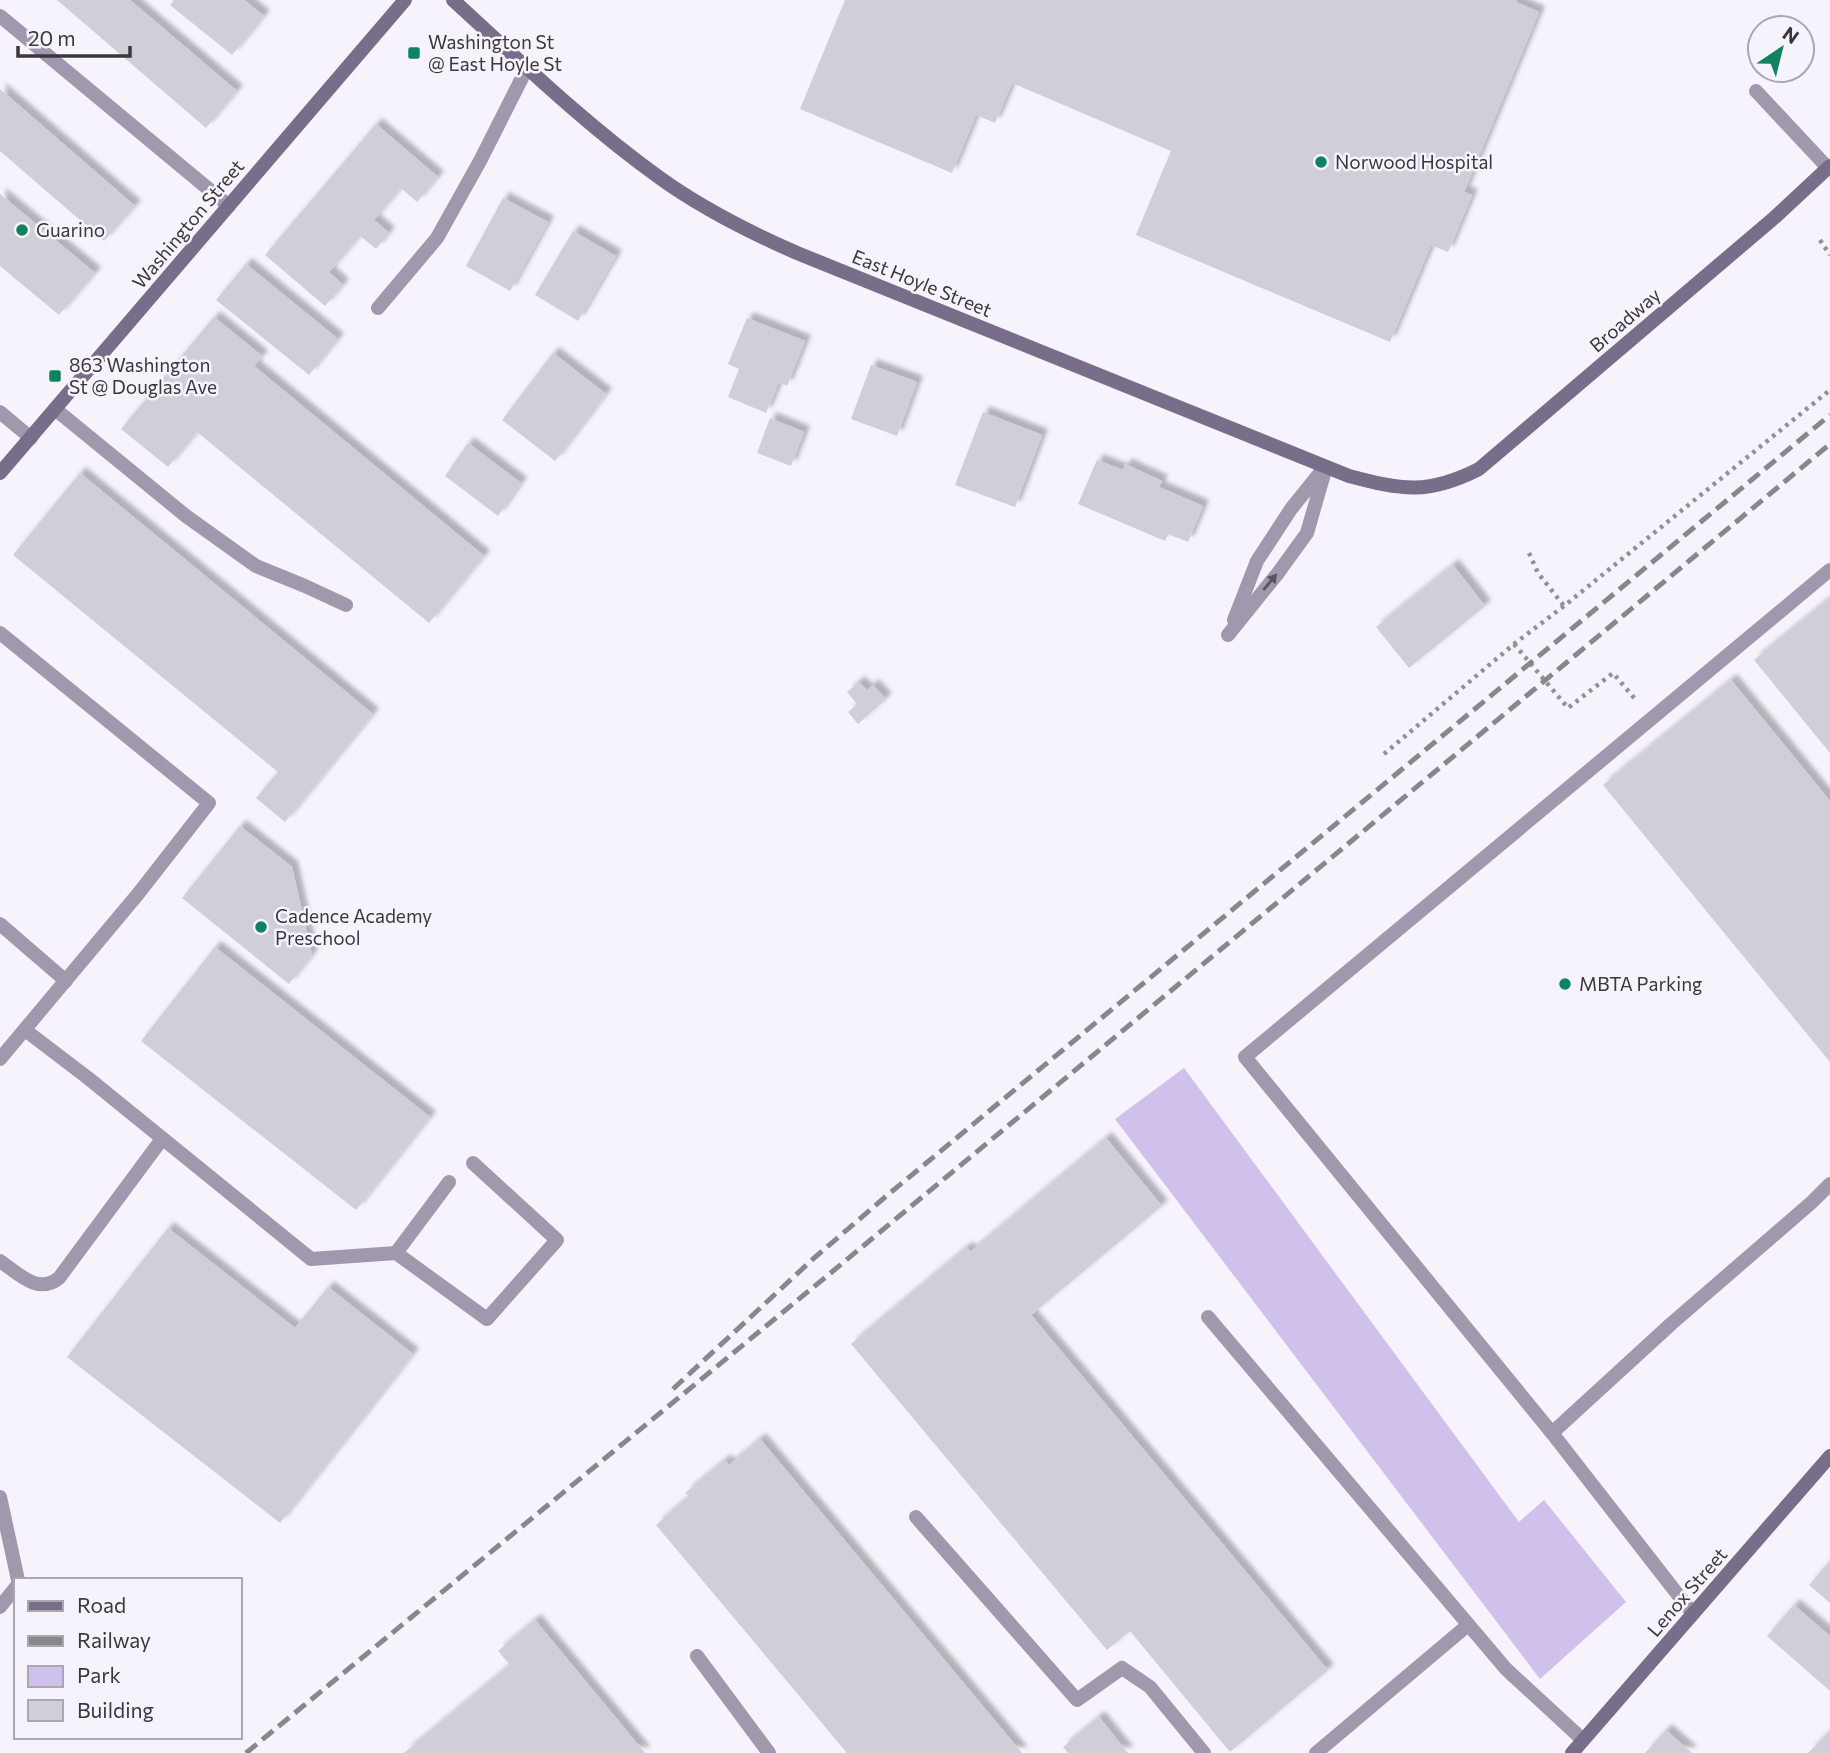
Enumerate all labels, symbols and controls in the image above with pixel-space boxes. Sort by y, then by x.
scale bar [18,14,130,58]
north arrow [1746,14,1816,84]
text: N [1779,21,1803,48]
text: 20 m [28,25,76,50]
place label: Washington St @ East Hoyle St [428,30,562,75]
marker: Washington St @ East Hoyle St [406,45,422,61]
place label: Norwood Hospital [1335,150,1493,173]
street label: Washington Street [127,154,248,293]
marker: Norwood Hospital [1313,154,1329,170]
place label: Guarino [36,218,105,241]
marker: Guarino [14,222,30,238]
street label: East Hoyle Street [849,244,996,321]
street label: Broadway [1585,283,1665,357]
place label: 863 Washington St @ Douglas Ave [69,353,217,398]
marker: 863 Washington St @ Douglas Ave [47,368,63,384]
one-way arrow [1263,574,1278,592]
place label: Cadence Academy Preschool [275,904,432,949]
marker: Cadence Academy Preschool [253,919,269,935]
place label: MBTA Parking [1579,972,1702,995]
marker: MBTA Parking [1557,976,1573,992]
street label: Lenox Street [1642,1542,1732,1641]
legend [14,1578,242,1739]
text: Road [77,1592,126,1617]
text: Railway [77,1627,151,1652]
text: Park [77,1662,121,1687]
text: Building [77,1697,154,1722]

